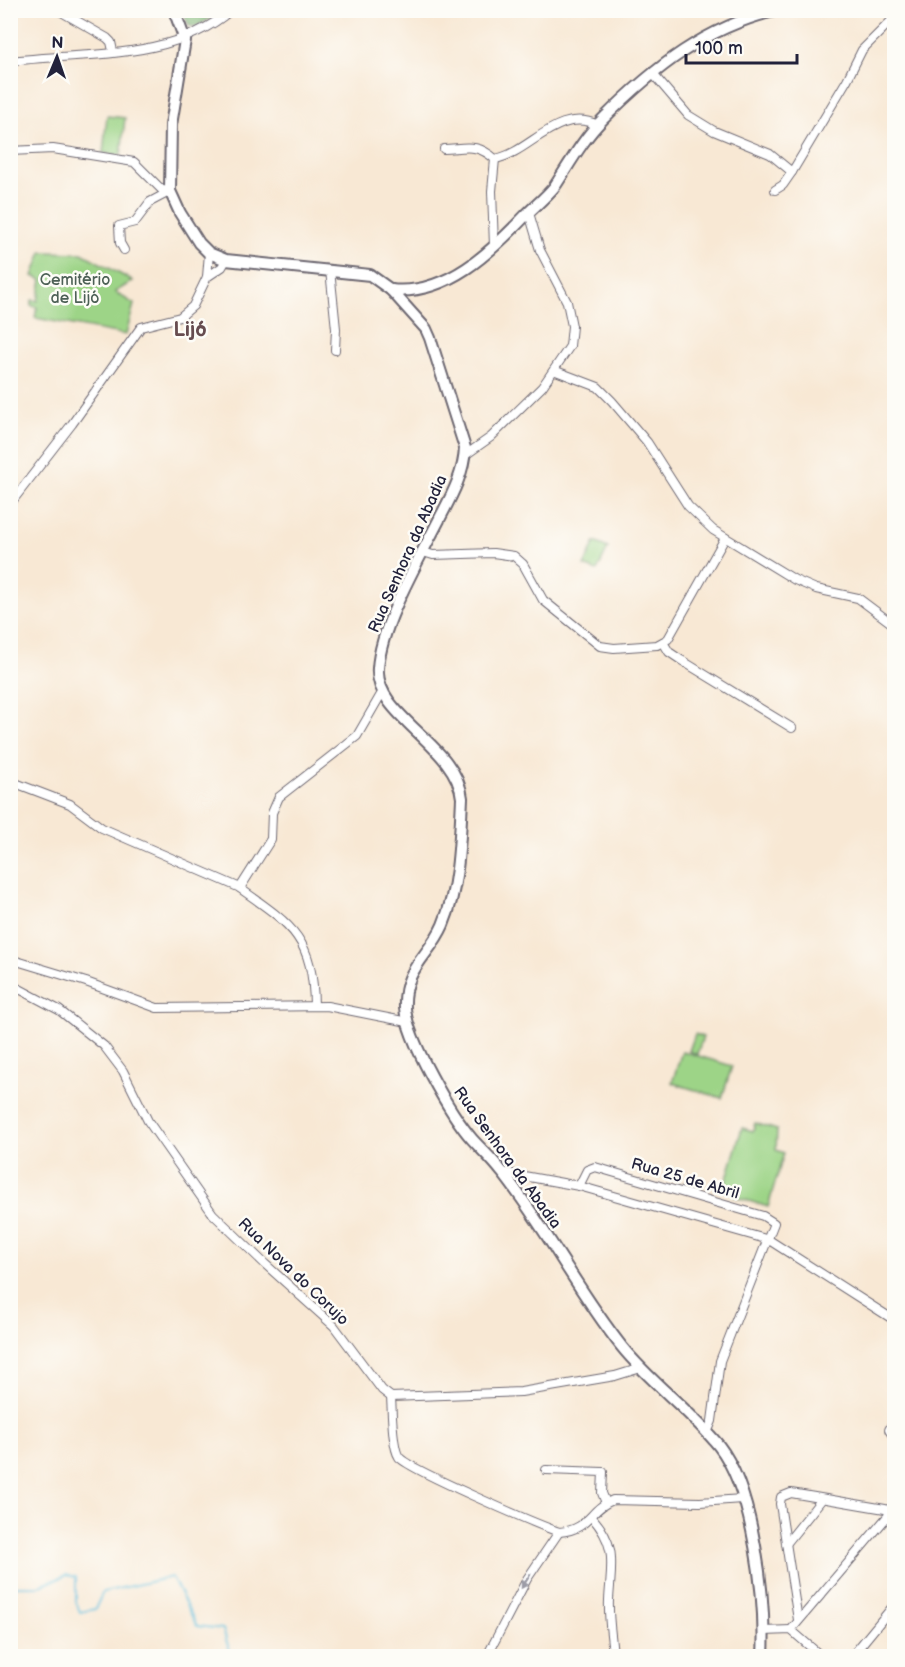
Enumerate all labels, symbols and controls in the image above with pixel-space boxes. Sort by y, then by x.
north arrow [27,27,87,87]
scale bar [686,27,797,65]
text: N [51,34,64,53]
text: 100 m [695,38,743,59]
park label: Cemitério de Lijó [40,271,110,308]
district label: Lijó [173,318,207,342]
street label: Rua Senhora da Abadia [365,472,451,636]
street label: Rua Senhora da Abadia [449,1083,565,1233]
street label: Rua 25 de Abril [629,1155,741,1203]
street label: Rua Nova do Corujo [234,1214,352,1330]
one-way arrow [521,1572,532,1589]

